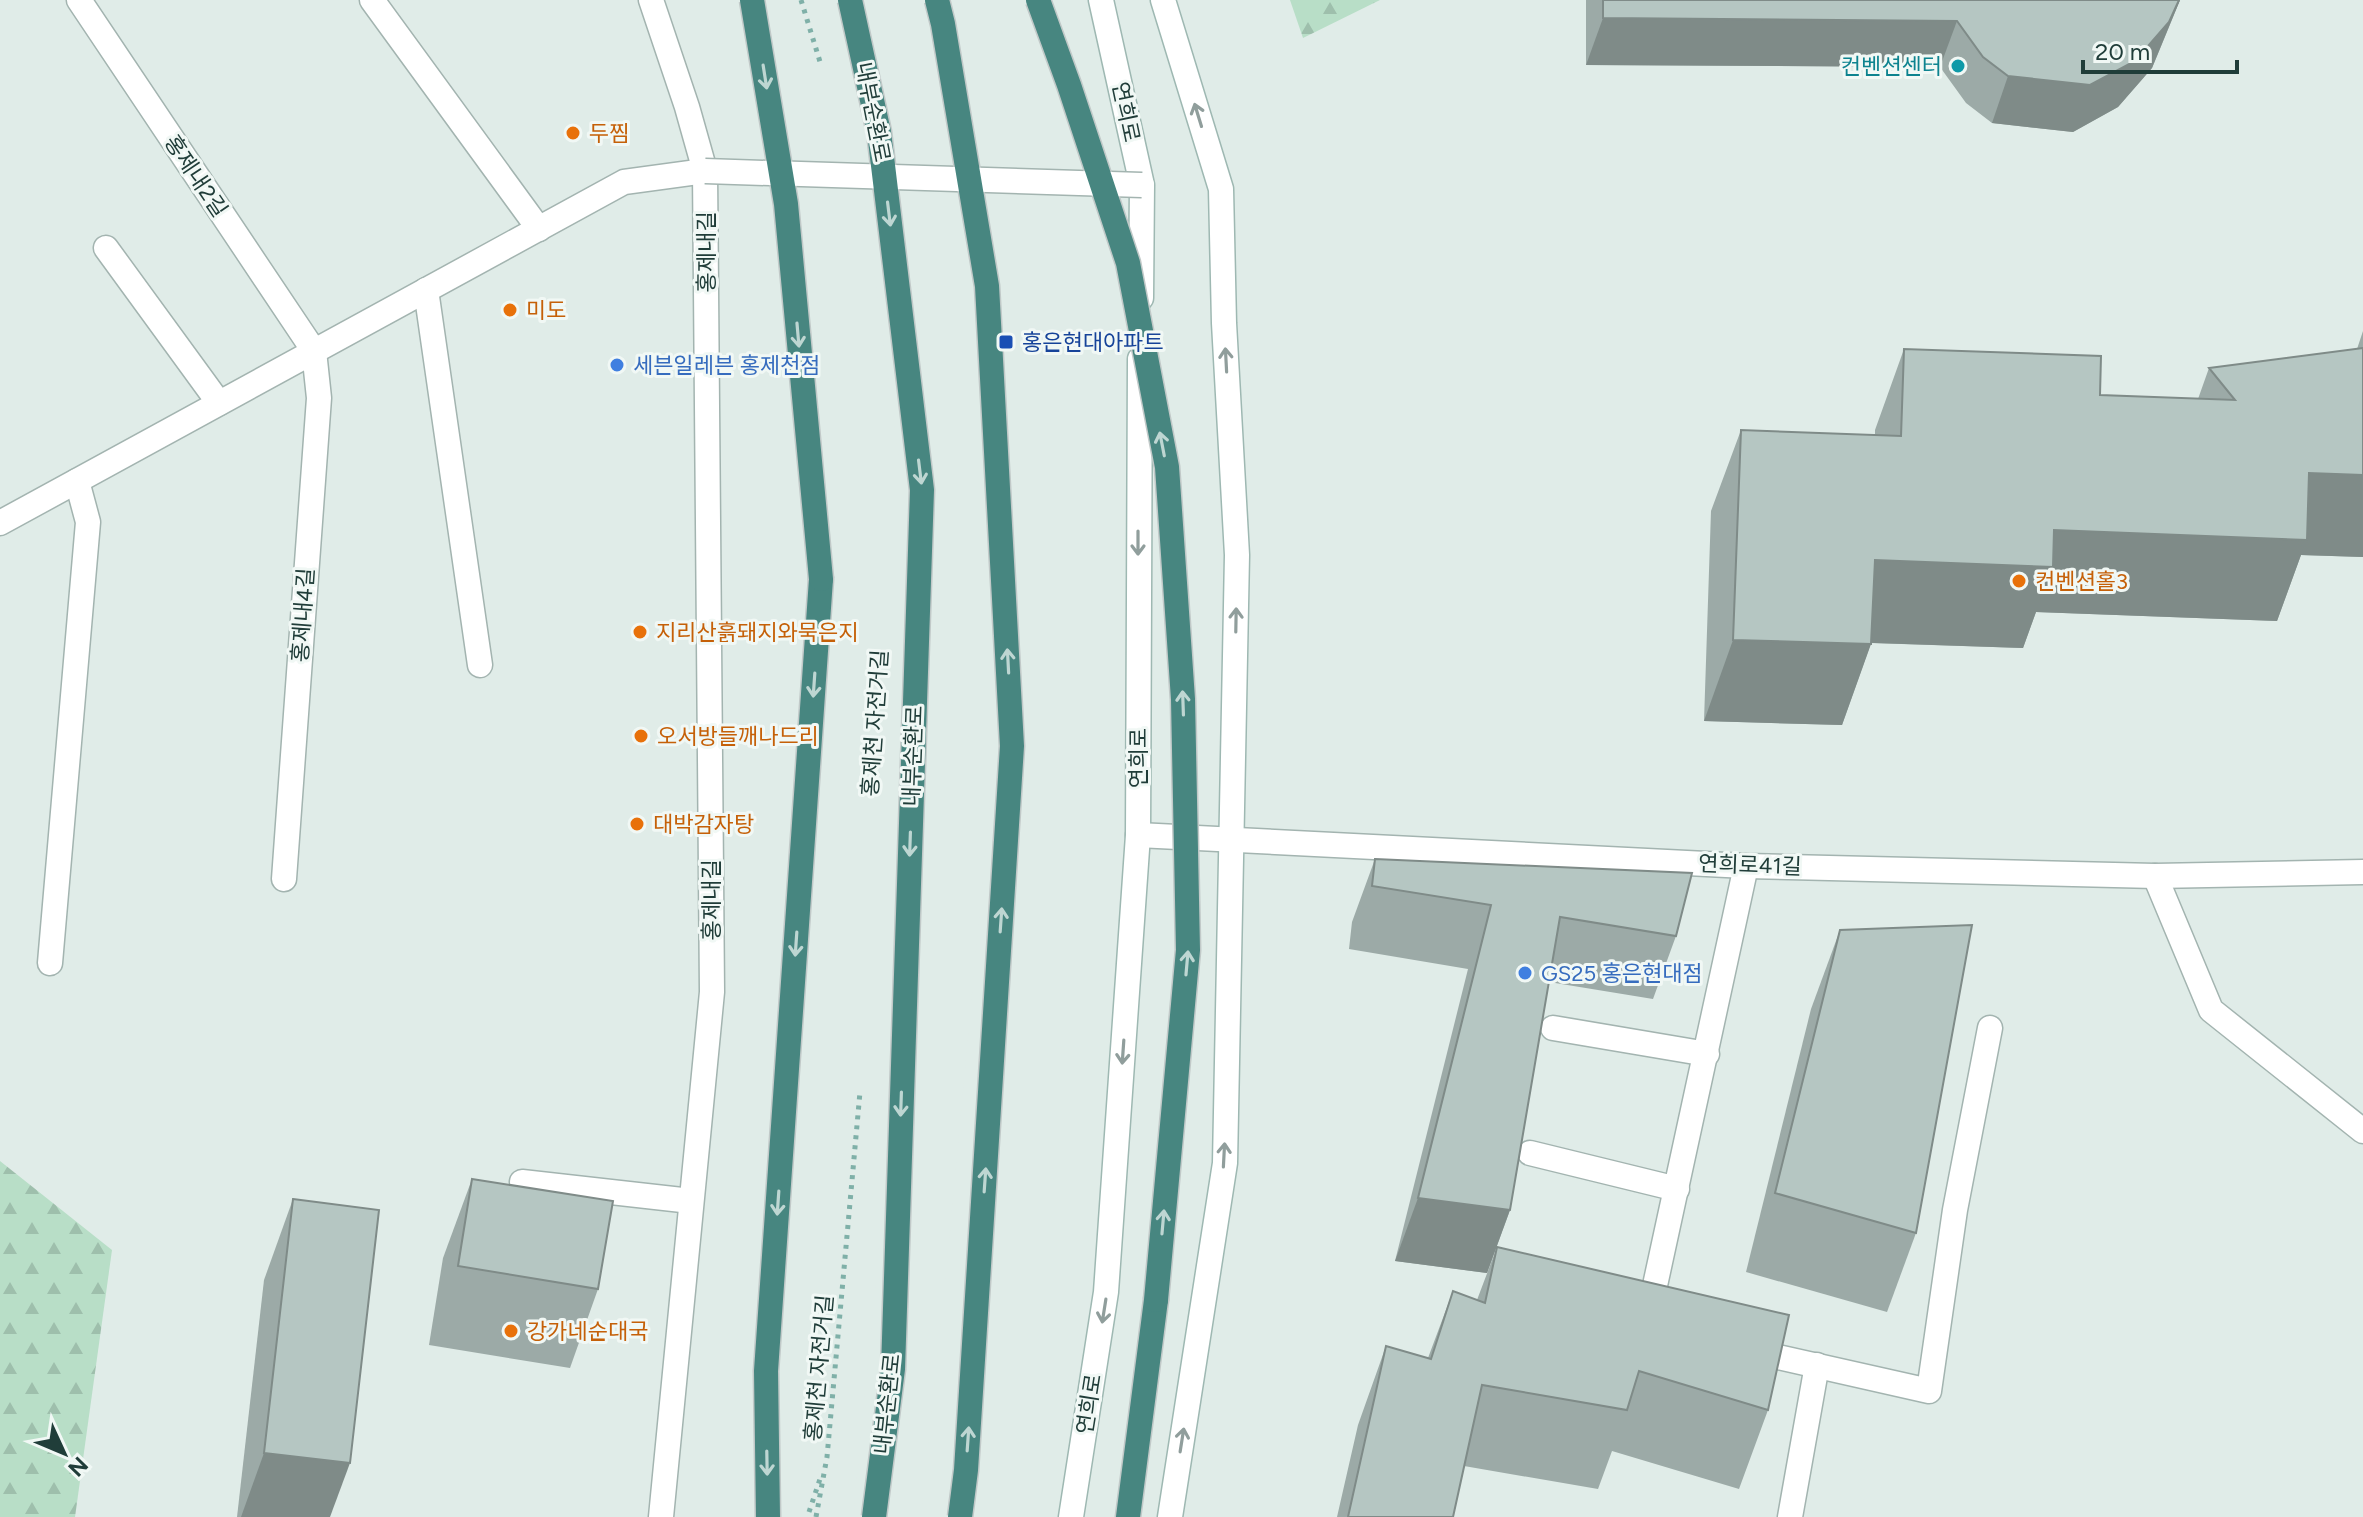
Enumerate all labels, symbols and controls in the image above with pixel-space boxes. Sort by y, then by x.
scale bar [2083,24,2237,74]
text: 20 m [2095,37,2150,66]
place label: 컨벤션센터 [1841,53,1942,80]
marker: 컨벤션센터 [1949,57,1967,75]
street label: 내부순환로 [850,60,896,164]
one-way arrow [758,64,773,89]
street label: 연희로 [1106,79,1146,145]
one-way arrow [1190,102,1205,128]
place label: 두찜 [589,120,629,147]
marker: 두찜 [564,124,582,142]
street label: 홍제내2길 [159,130,233,222]
one-way arrow [882,200,897,227]
street label: 홍제내길 [693,212,720,292]
place label: 미도 [526,297,566,324]
marker: 미도 [501,301,519,319]
one-way arrow [791,321,806,348]
place label: 홍은현대아파트 [1022,329,1164,356]
marker: 홍은현대아파트 [997,333,1015,351]
one-way arrow [1218,347,1233,374]
place label: 세븐일레븐 홍제천점 [633,352,821,379]
marker: 세븐일레븐 홍제천점 [608,356,626,374]
one-way arrow [1154,432,1169,458]
one-way arrow [913,459,928,484]
one-way arrow [1131,529,1146,556]
street label: 홍제내4길 [286,567,320,663]
place label: 컨벤션홀3 [2035,568,2128,595]
marker: 컨벤션홀3 [2010,572,2028,590]
one-way arrow [1228,607,1244,634]
place label: 지리산흙돼지와묵은지 [656,619,858,646]
marker: 지리산흙돼지와묵은지 [631,623,649,641]
one-way arrow [1000,648,1015,675]
street label: 홍제천 자전거길 [856,649,894,797]
one-way arrow [806,671,821,698]
one-way arrow [1176,690,1191,717]
street label: 내부순환로 [898,705,928,807]
place label: 오서방들깨나드리 [657,723,819,750]
marker: 오서방들깨나드리 [632,727,650,745]
street label: 연희로 [1125,728,1152,788]
place label: 대박감자탕 [653,811,754,838]
marker: 대박감자탕 [628,815,646,833]
one-way arrow [903,830,918,857]
street label: 연희로41길 [1698,850,1802,880]
street label: 홍제내길 [698,860,725,940]
one-way arrow [994,908,1009,934]
one-way arrow [788,930,803,957]
one-way arrow [1180,950,1195,977]
place label: GS25 홍은현대점 [1541,960,1703,987]
marker: GS25 홍은현대점 [1516,964,1534,982]
one-way arrow [1115,1038,1130,1065]
one-way arrow [894,1090,909,1117]
one-way arrow [1217,1142,1232,1169]
one-way arrow [978,1167,993,1194]
one-way arrow [770,1189,785,1216]
one-way arrow [1156,1209,1171,1236]
street label: 홍제천 자전거길 [799,1294,839,1442]
one-way arrow [1095,1298,1110,1324]
place label: 강가네순대국 [527,1318,648,1345]
marker: 강가네순대국 [502,1322,520,1340]
street label: 내부순환로 [868,1352,906,1456]
street label: 연희로 [1071,1372,1107,1436]
north arrow [24,1413,104,1493]
one-way arrow [961,1426,976,1453]
one-way arrow [1175,1428,1190,1453]
one-way arrow [759,1449,775,1476]
text: N [62,1451,94,1482]

